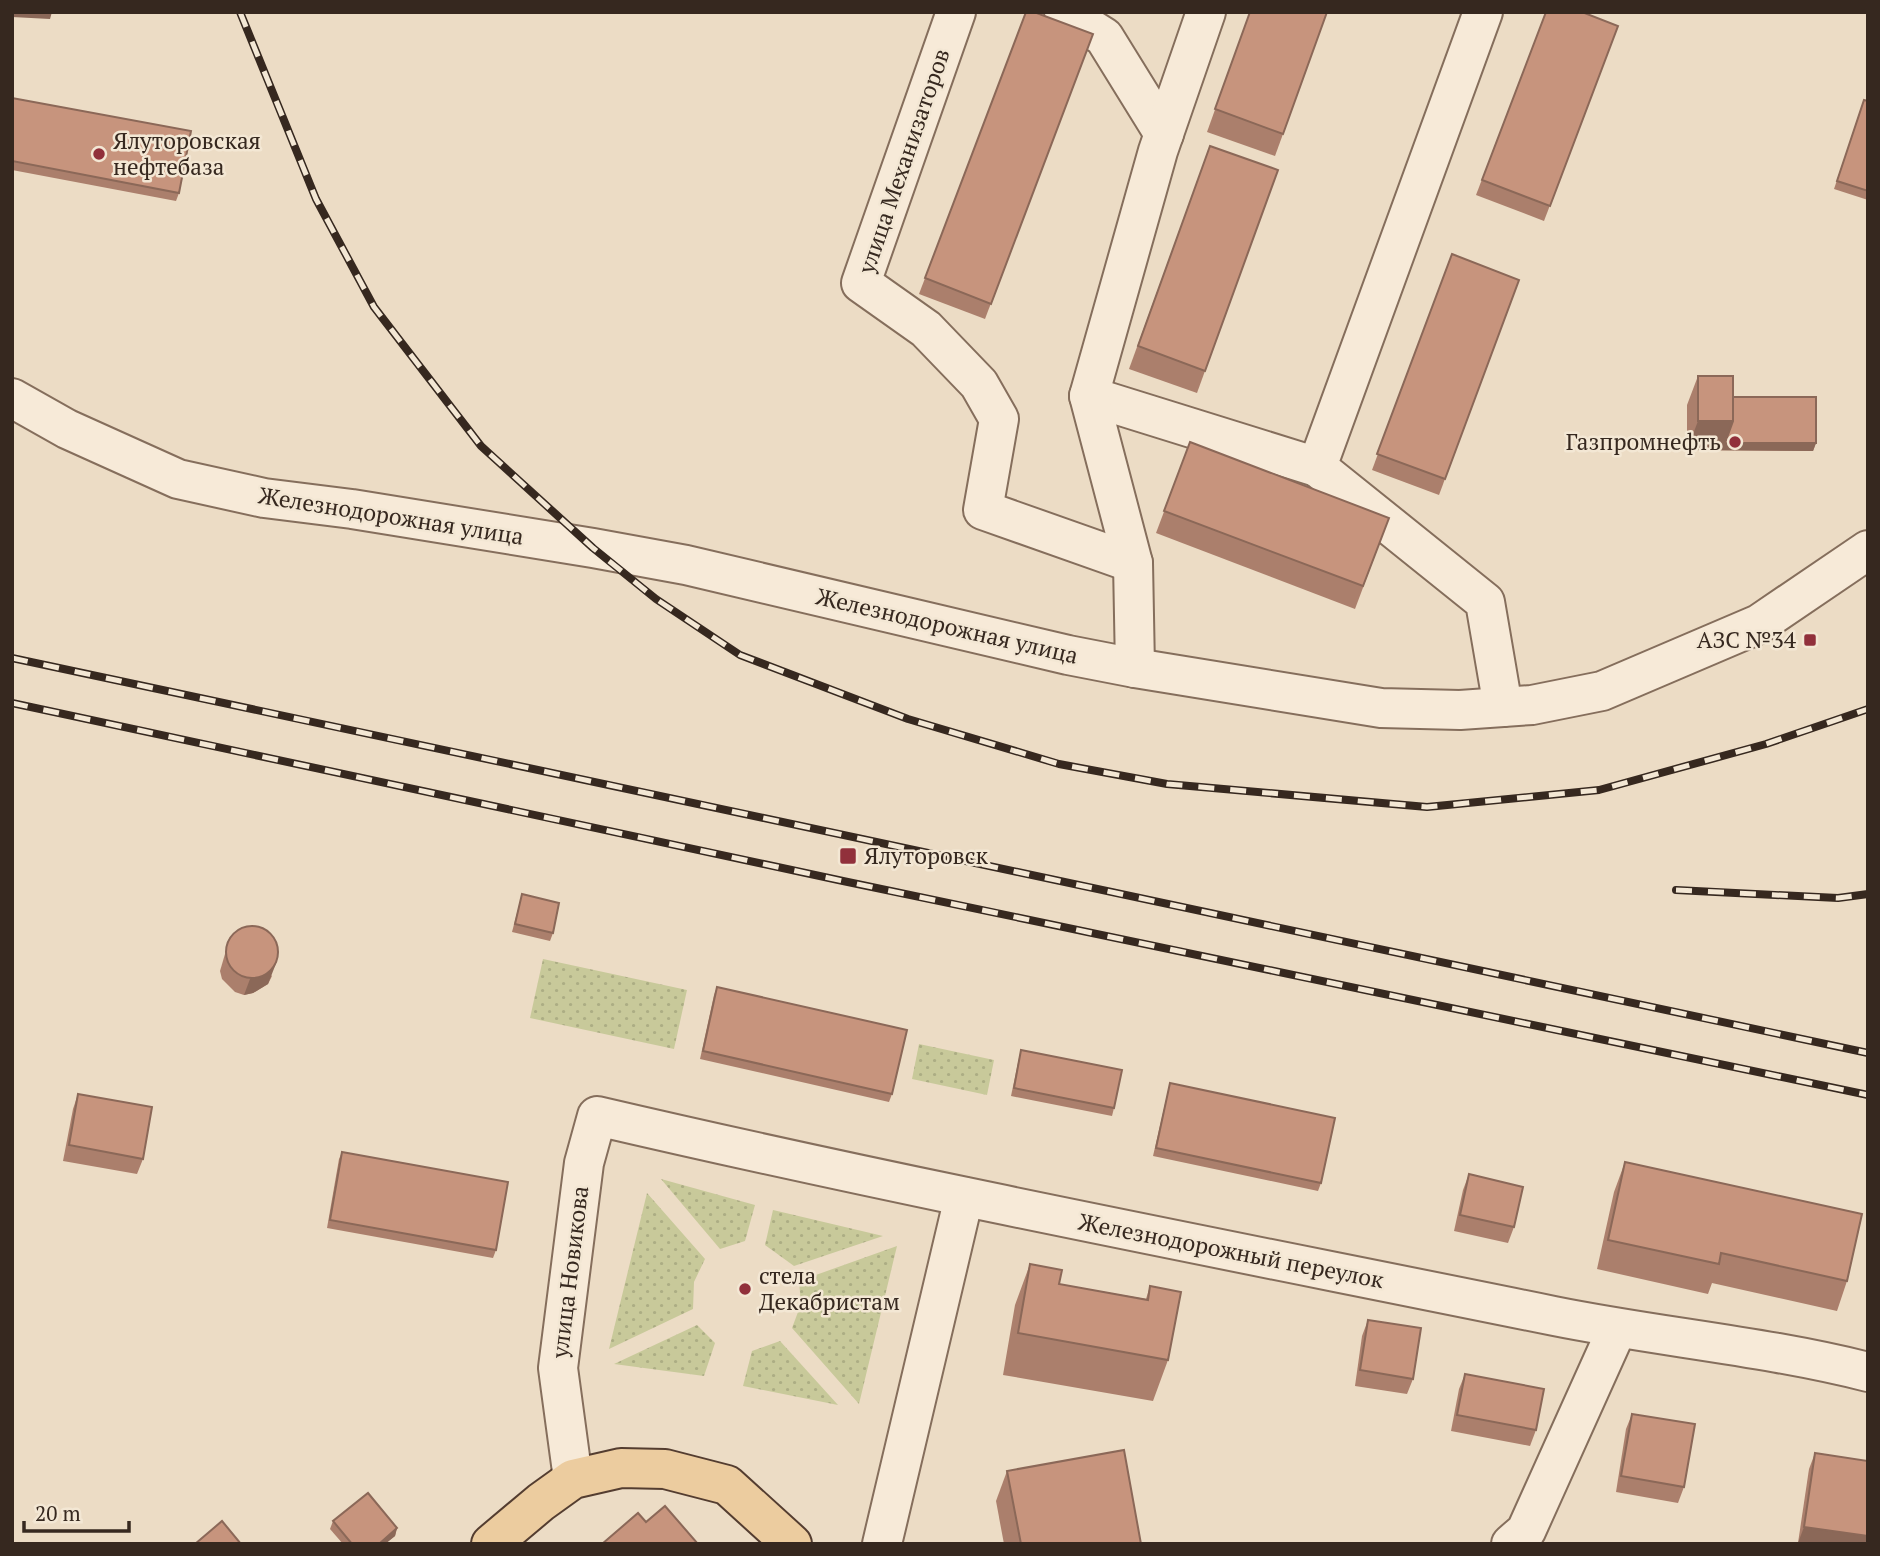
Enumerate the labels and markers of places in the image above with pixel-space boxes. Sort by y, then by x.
place label: Ялуторовская нефтебаза [113,125,261,182]
marker: Ялуторовская нефтебаза [91,146,107,162]
place label: Газпромнефть [1566,426,1721,457]
marker: Газпромнефть [1727,434,1743,450]
place label: АЗС №34 [1697,624,1797,655]
marker: АЗС №34 [1802,632,1818,648]
place label: Ялуторовск [864,840,988,871]
marker: Ялуторовск [838,846,858,866]
place label: стела Декабристам [759,1260,900,1317]
marker: стела Декабристам [737,1281,753,1297]

